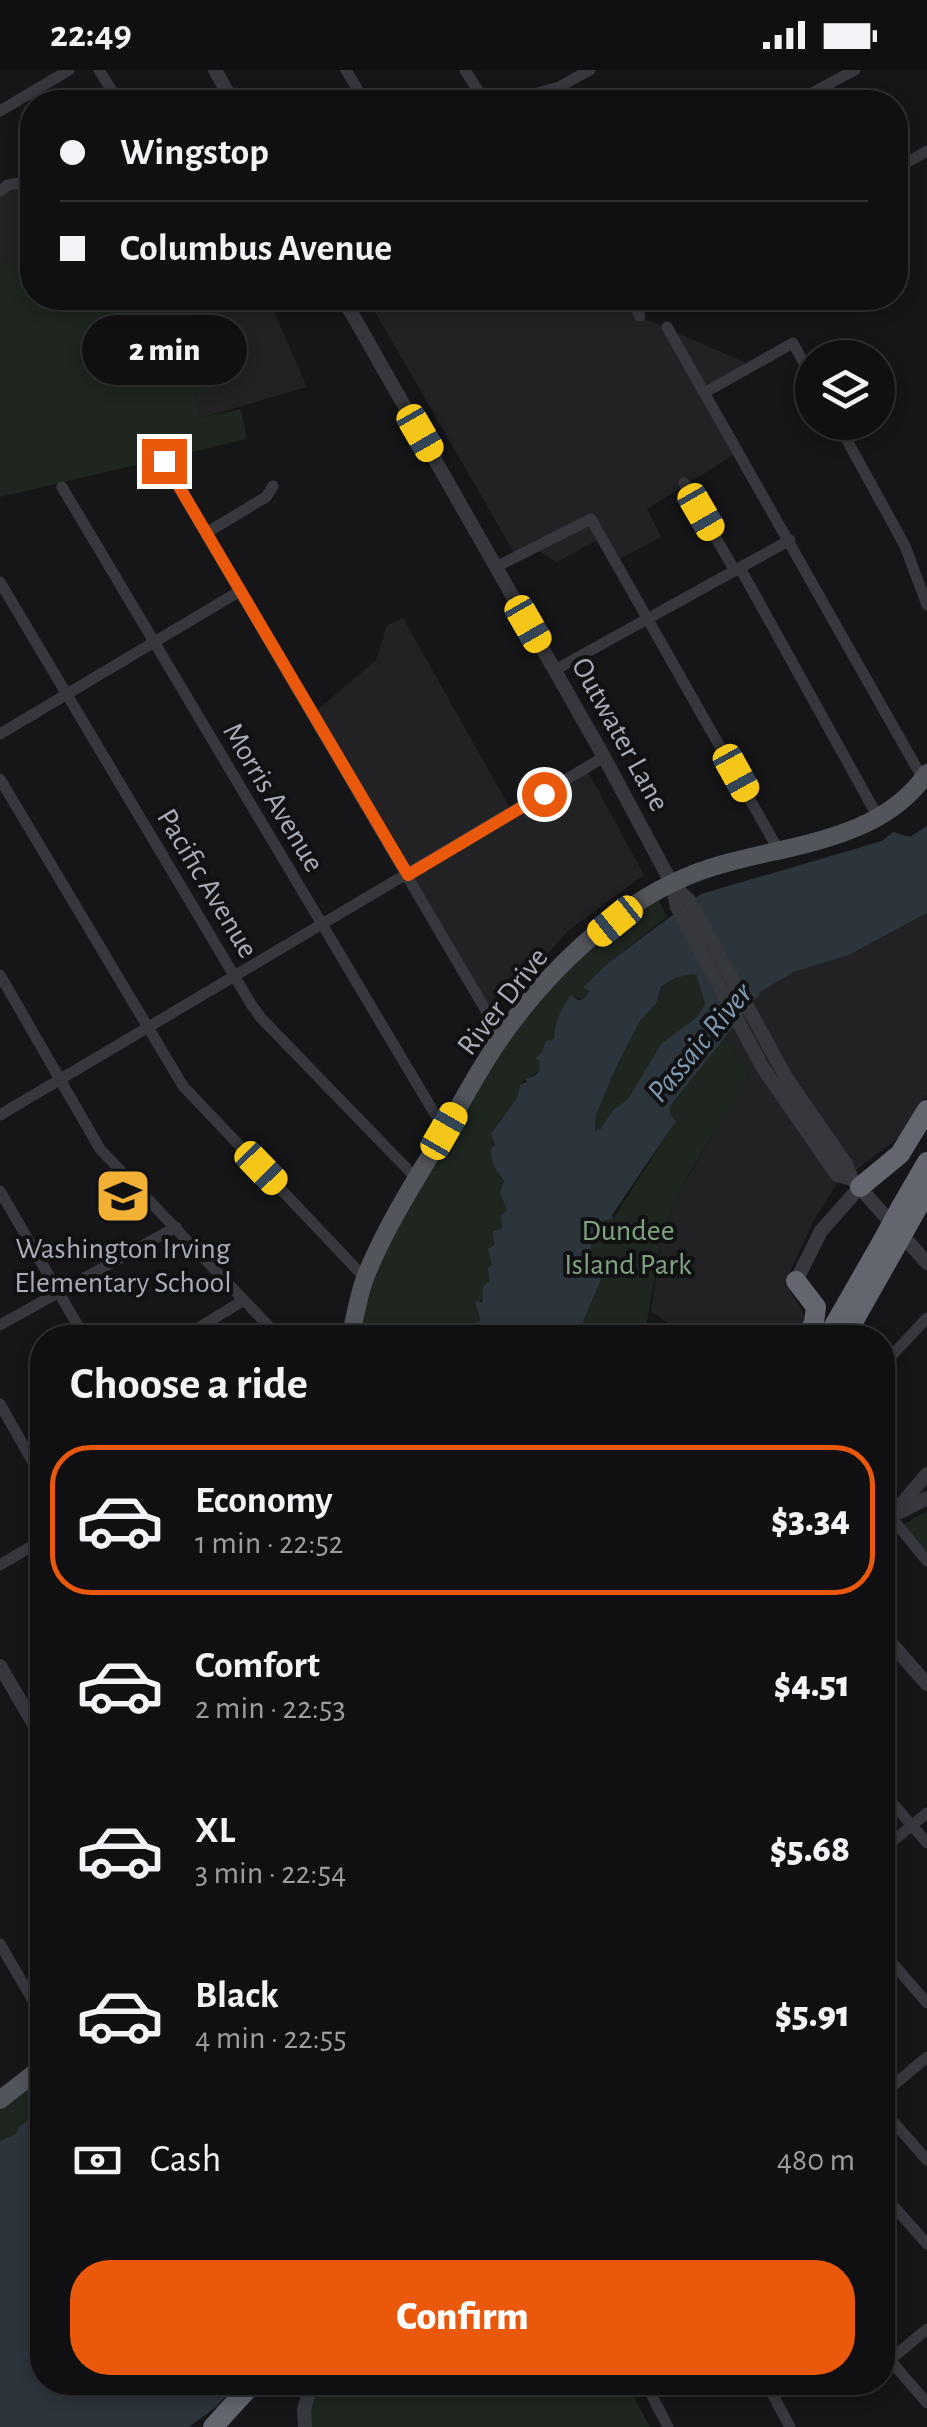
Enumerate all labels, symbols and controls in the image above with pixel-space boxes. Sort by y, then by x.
text: 22:49 [50,16,132,54]
text: Wingstop [120,134,269,172]
text: Columbus Avenue [120,230,392,268]
callout: 2 min [81,316,246,386]
text: 2 min [129,334,200,366]
map controls [795,340,895,440]
button: layers [795,340,895,440]
car [392,400,448,466]
route end [142,439,187,484]
car [673,479,729,545]
car [500,591,556,657]
street label: Outwater Lane [566,653,675,816]
street label: Morris Avenue [217,718,329,877]
car [708,739,764,807]
route start [522,772,567,817]
street label: Pacific Avenue [151,804,263,963]
car [582,890,648,952]
street label: River Drive [452,942,554,1061]
water label: Passaic River [641,976,759,1108]
car [416,1098,472,1164]
car [229,1136,293,1200]
school or university icon: Washington Irving Elementary School [93,1166,153,1226]
park label: Dundee Island Park [564,1216,692,1280]
place label: Washington Irving Elementary School [14,1234,232,1298]
text: Choose a ride [70,1362,308,1407]
icon: car [75,1475,165,1565]
text: Economy [195,1482,333,1520]
text: $3.34 [771,1501,850,1539]
text: 1 min · 22:52 [195,1527,343,1559]
icon: car [75,1640,165,1730]
text: Comfort [195,1647,320,1685]
text: $4.51 [774,1666,850,1704]
text: 2 min · 22:53 [195,1692,346,1724]
icon: car [75,1805,165,1895]
text: XL [195,1812,235,1850]
text: $5.68 [770,1831,850,1869]
text: 3 min · 22:54 [195,1857,346,1889]
icon: car [75,1970,165,2060]
text: Black [195,1977,279,2015]
text: $5.91 [775,1996,850,2034]
text: 4 min · 22:55 [195,2022,347,2054]
icon: cash [70,2133,125,2188]
text: Cash [150,2141,221,2179]
text: 480 m [777,2144,855,2176]
button: Confirm [70,2260,855,2375]

